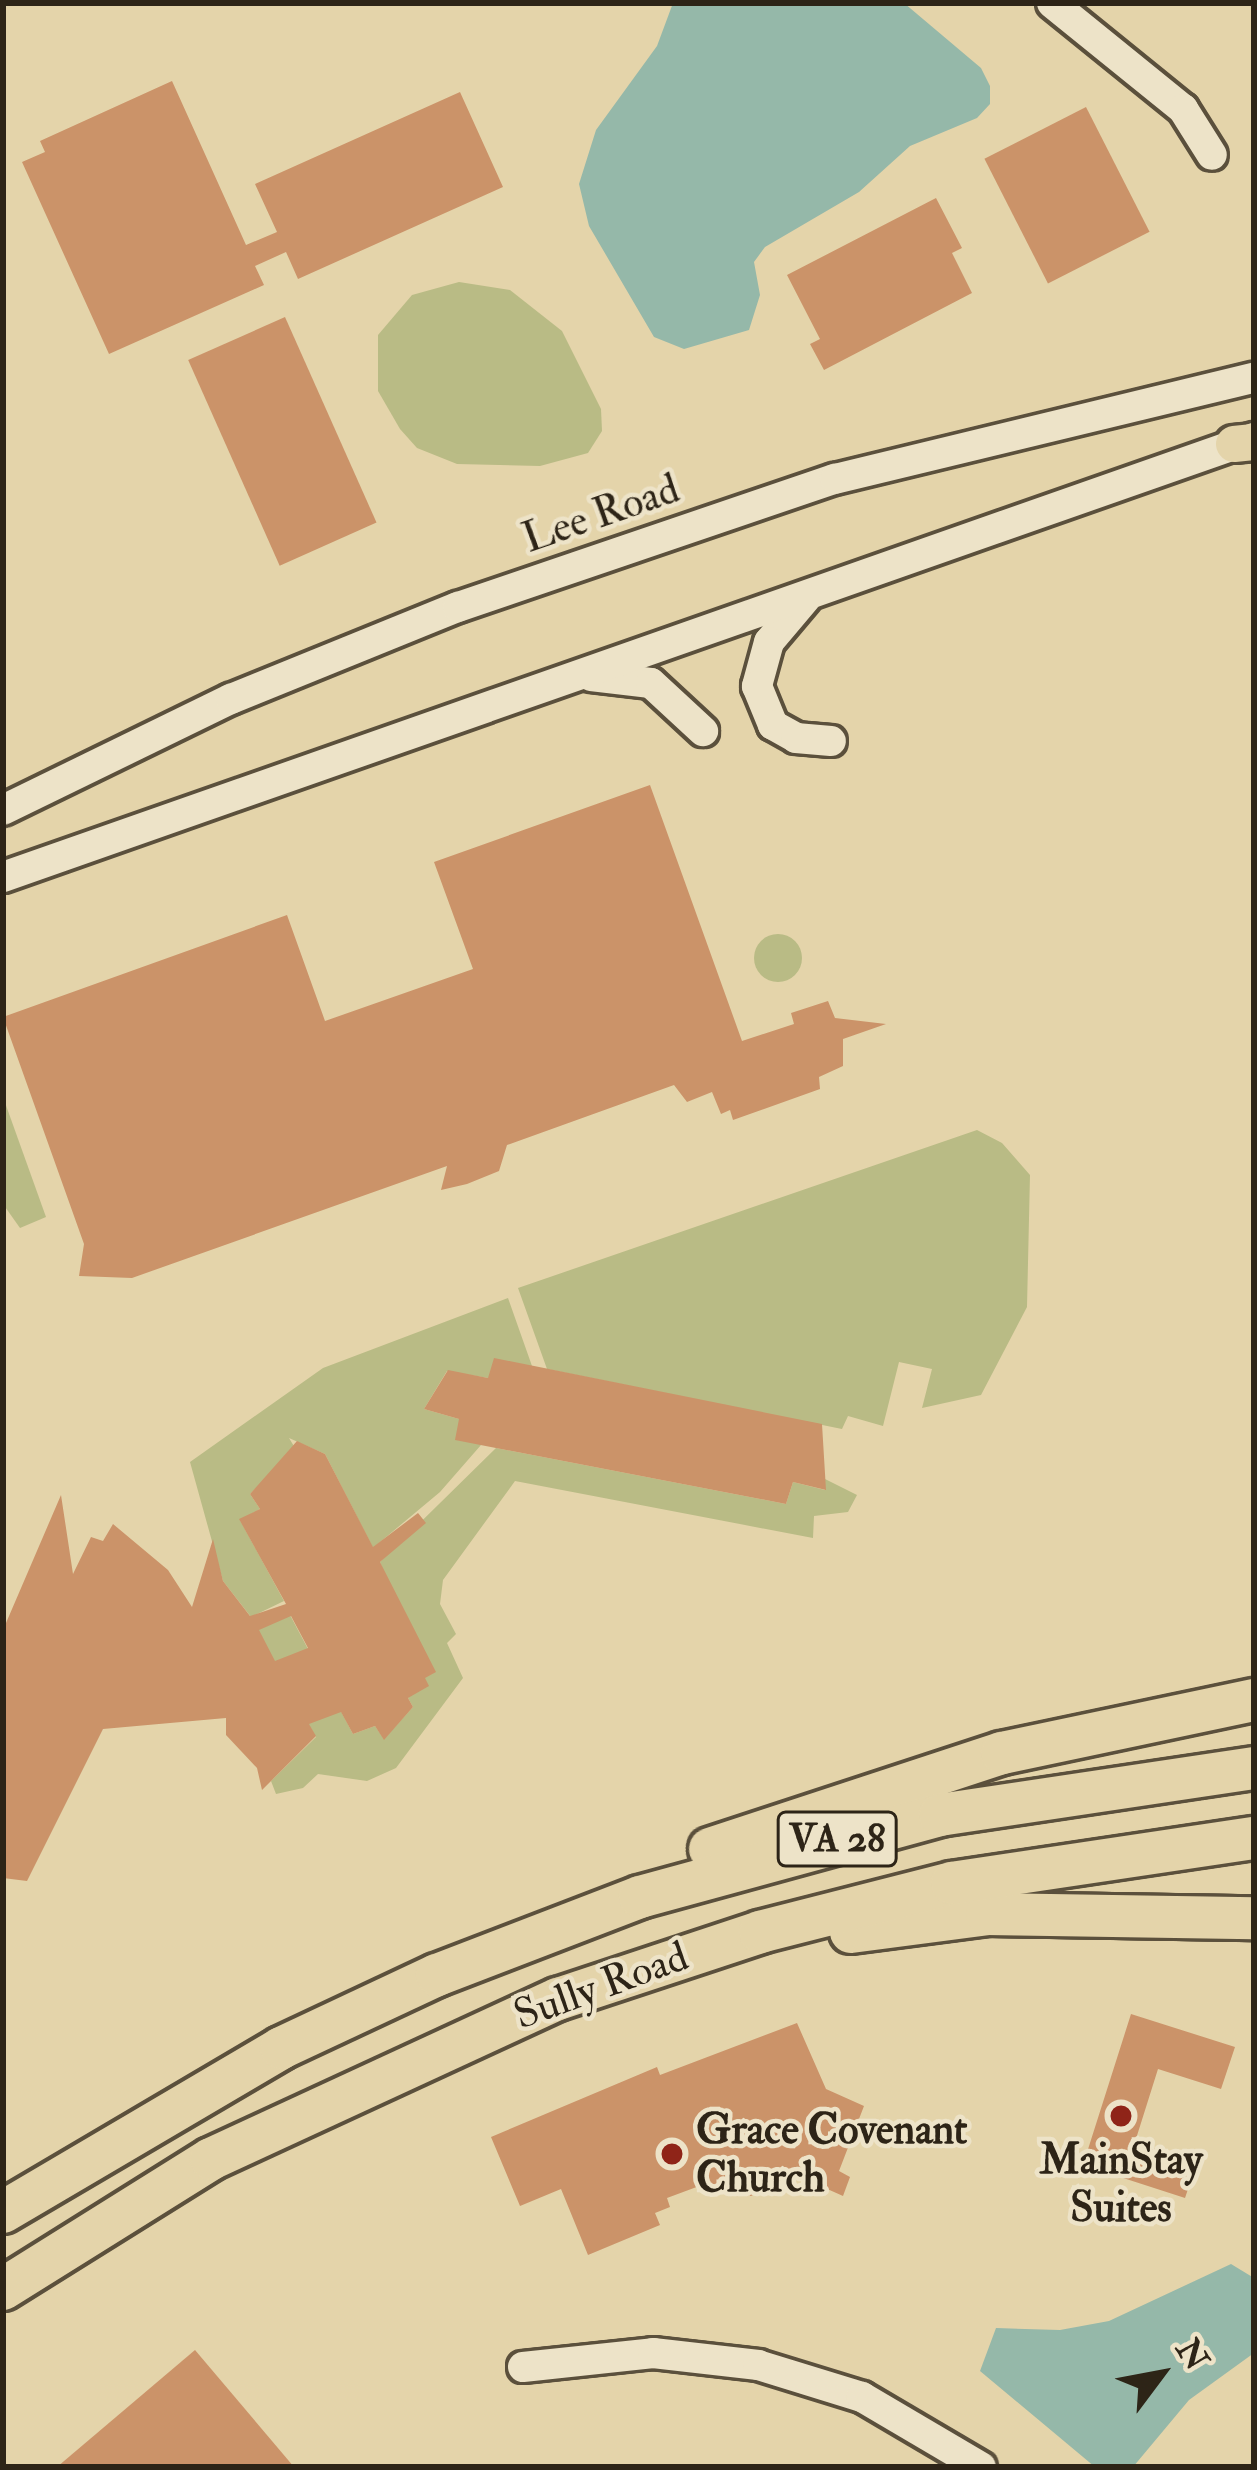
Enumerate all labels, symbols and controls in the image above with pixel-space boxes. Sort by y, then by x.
street label: Lee Road [516,464,686,564]
road number: VA 28 [774,1806,900,1872]
street label: Sully Road [507,1931,695,2041]
marker: MainStay Suites [1108,2103,1134,2129]
place label: Grace Covenant Church [696,2105,967,2204]
place label: MainStay Suites [1040,2135,1202,2234]
marker: Grace Covenant Church [659,2141,685,2167]
north arrow [1101,2314,1221,2434]
text: N [1167,2331,1217,2378]

